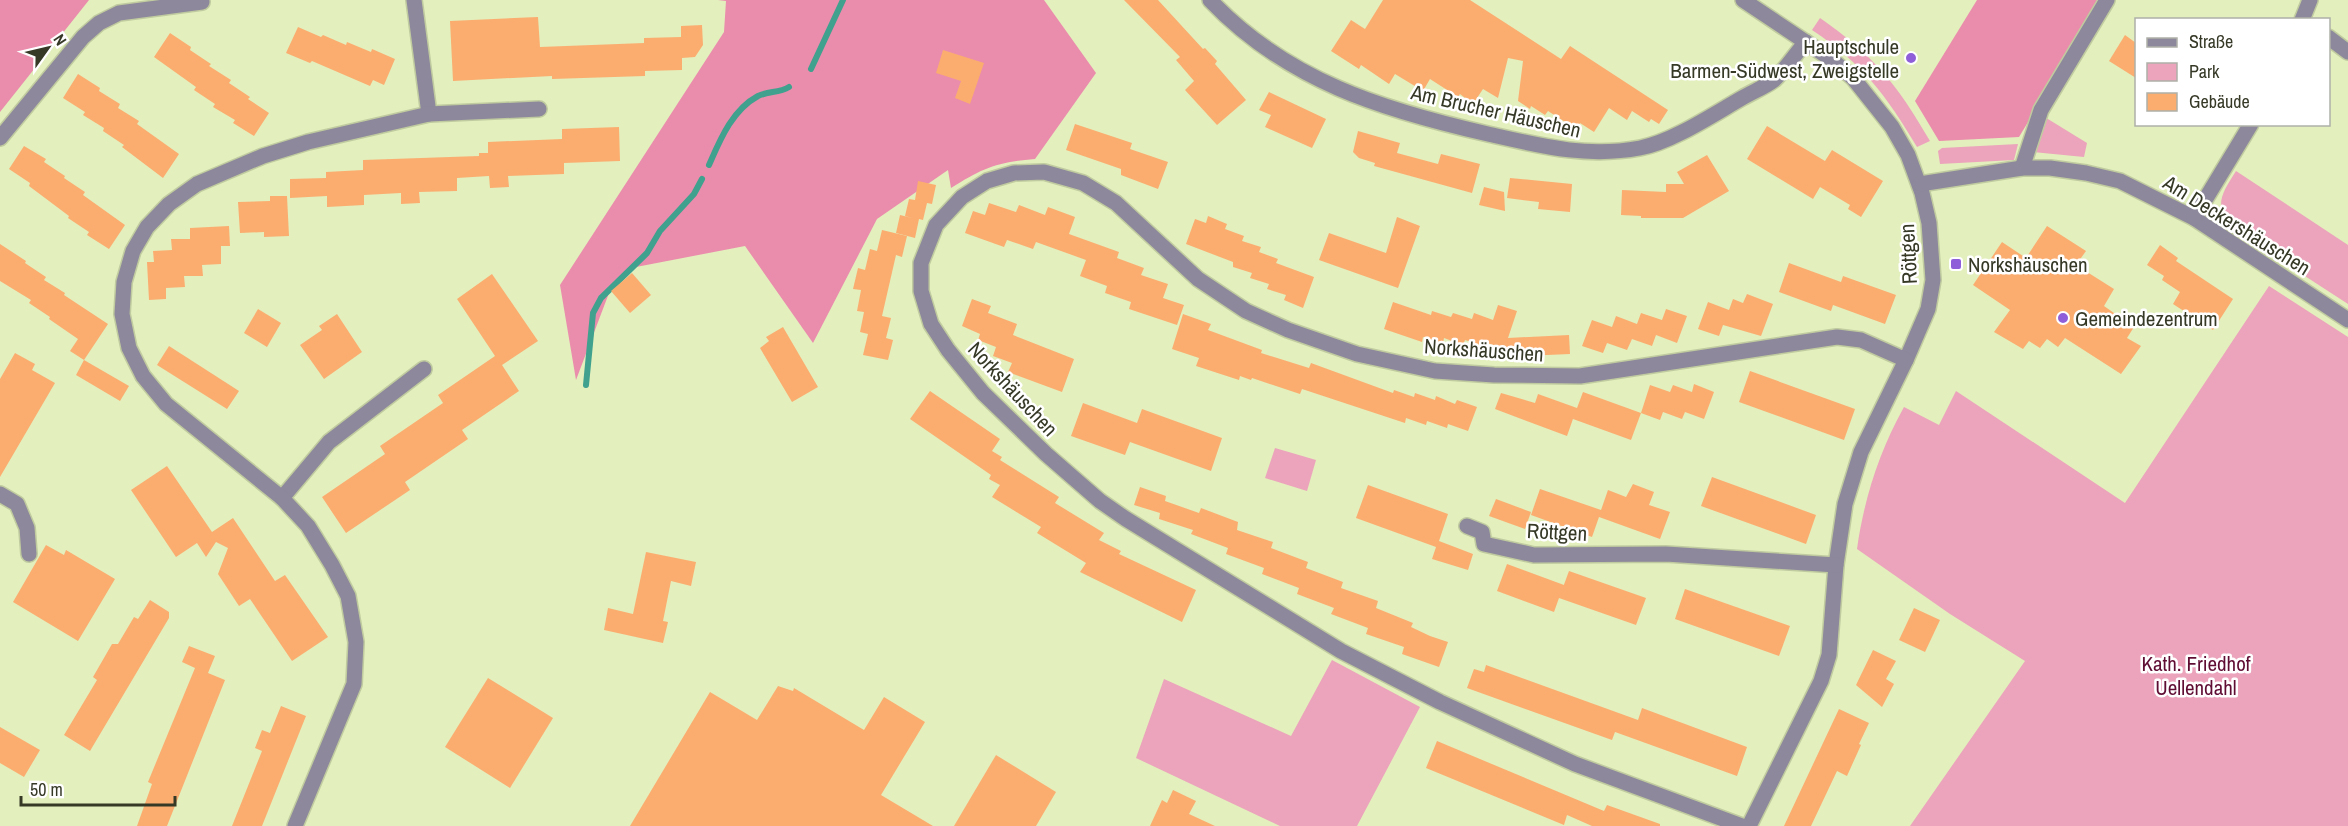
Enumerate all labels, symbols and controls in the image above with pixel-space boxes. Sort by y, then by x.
north arrow [18,18,78,78]
legend [2135,18,2330,126]
text: Straße [2189,29,2233,54]
text: N [49,30,72,50]
place label: Hauptschule Barmen-Südwest, Zweigstelle [1670,32,1899,85]
marker: Hauptschule Barmen-Südwest, Zweigstelle [1904,51,1918,65]
text: Park [2189,59,2220,84]
street label: Am Brucher Häuschen [1407,77,1584,145]
text: Gebäude [2189,89,2250,114]
street label: Am Deckershäuschen [2157,168,2316,282]
street label: Röttgen [1892,223,1924,285]
place label: Norkshäuschen [1968,250,2088,279]
marker: Norkshäuschen [1949,257,1963,271]
place label: Gemeindezentrum [2075,304,2218,333]
marker: Gemeindezentrum [2056,311,2070,325]
street label: Norkshäuschen [1423,331,1545,369]
street label: Norkshäuschen [962,335,1064,443]
street label: Röttgen [1526,516,1588,548]
park label: Kath. Friedhof Uellendahl [2141,649,2251,702]
scale bar [21,769,176,807]
text: 50 m [30,777,63,802]

